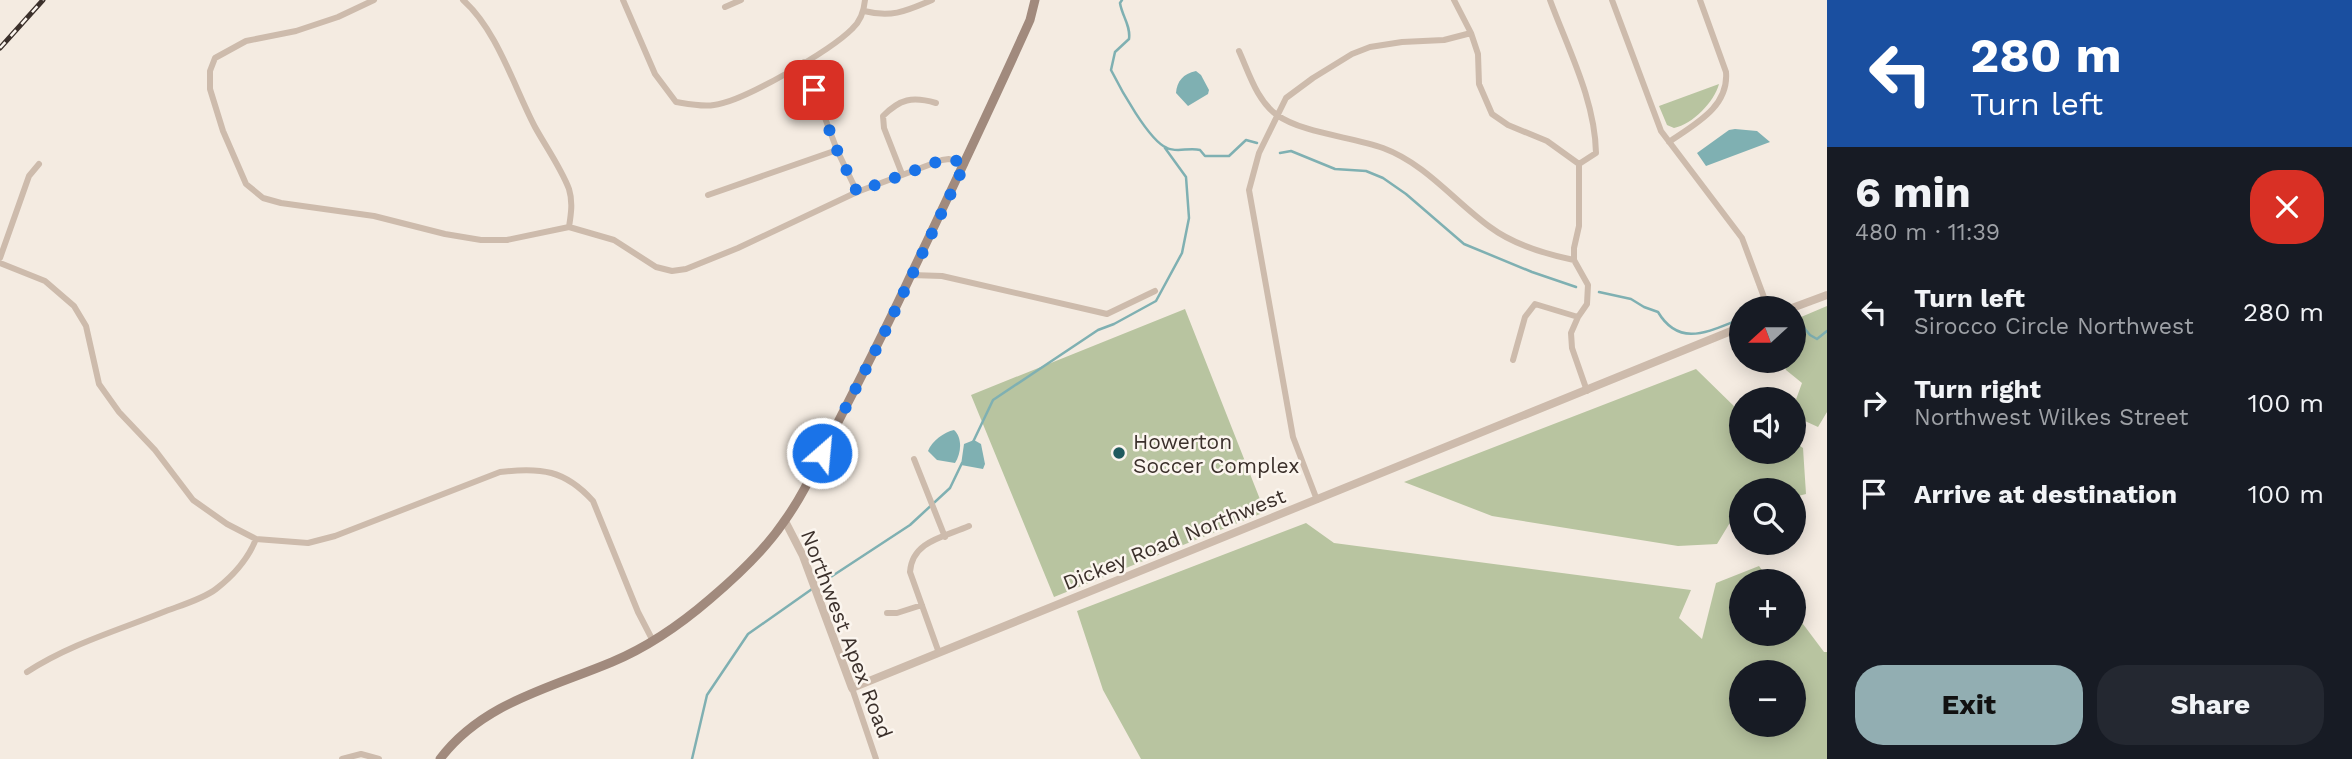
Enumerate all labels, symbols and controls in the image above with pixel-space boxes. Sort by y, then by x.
text: 280 m [1970,26,2122,84]
icon: left [1855,28,1946,119]
pin [784,60,844,120]
icon: arrive [795,71,833,109]
text: Turn left [1970,85,2103,123]
text: 6 min [1855,168,1971,217]
button: close [2250,170,2324,244]
text: 480 m · 11:39 [1855,219,2000,246]
text: Turn left [1914,283,2025,313]
icon: left [1855,293,1893,331]
north arrow [1729,296,1806,373]
map controls [1729,296,1806,737]
text: 280 m [2243,297,2324,327]
text: Sirocco Circle Northwest [1914,313,2194,340]
text: Turn right [1914,374,2041,404]
icon: right [1855,384,1893,422]
button: sound [1729,387,1806,464]
text: 100 m [2248,388,2324,418]
text: Northwest Wilkes Street [1914,404,2188,431]
position arrow [785,416,859,490]
place label: Howerton Soccer Complex [1133,429,1299,478]
marker: Howerton Soccer Complex [1111,445,1127,461]
icon: arrive [1855,475,1893,513]
button: search [1729,478,1806,555]
text: Arrive at destination [1914,479,2177,509]
text: 100 m [2248,479,2324,509]
street label: Dickey Road Northwest [1059,483,1289,595]
street label: Northwest Apex Road [796,526,898,742]
button: + [1729,569,1806,646]
button: − [1729,660,1806,737]
button: Exit [1855,665,2083,745]
button: Share [2097,665,2324,745]

